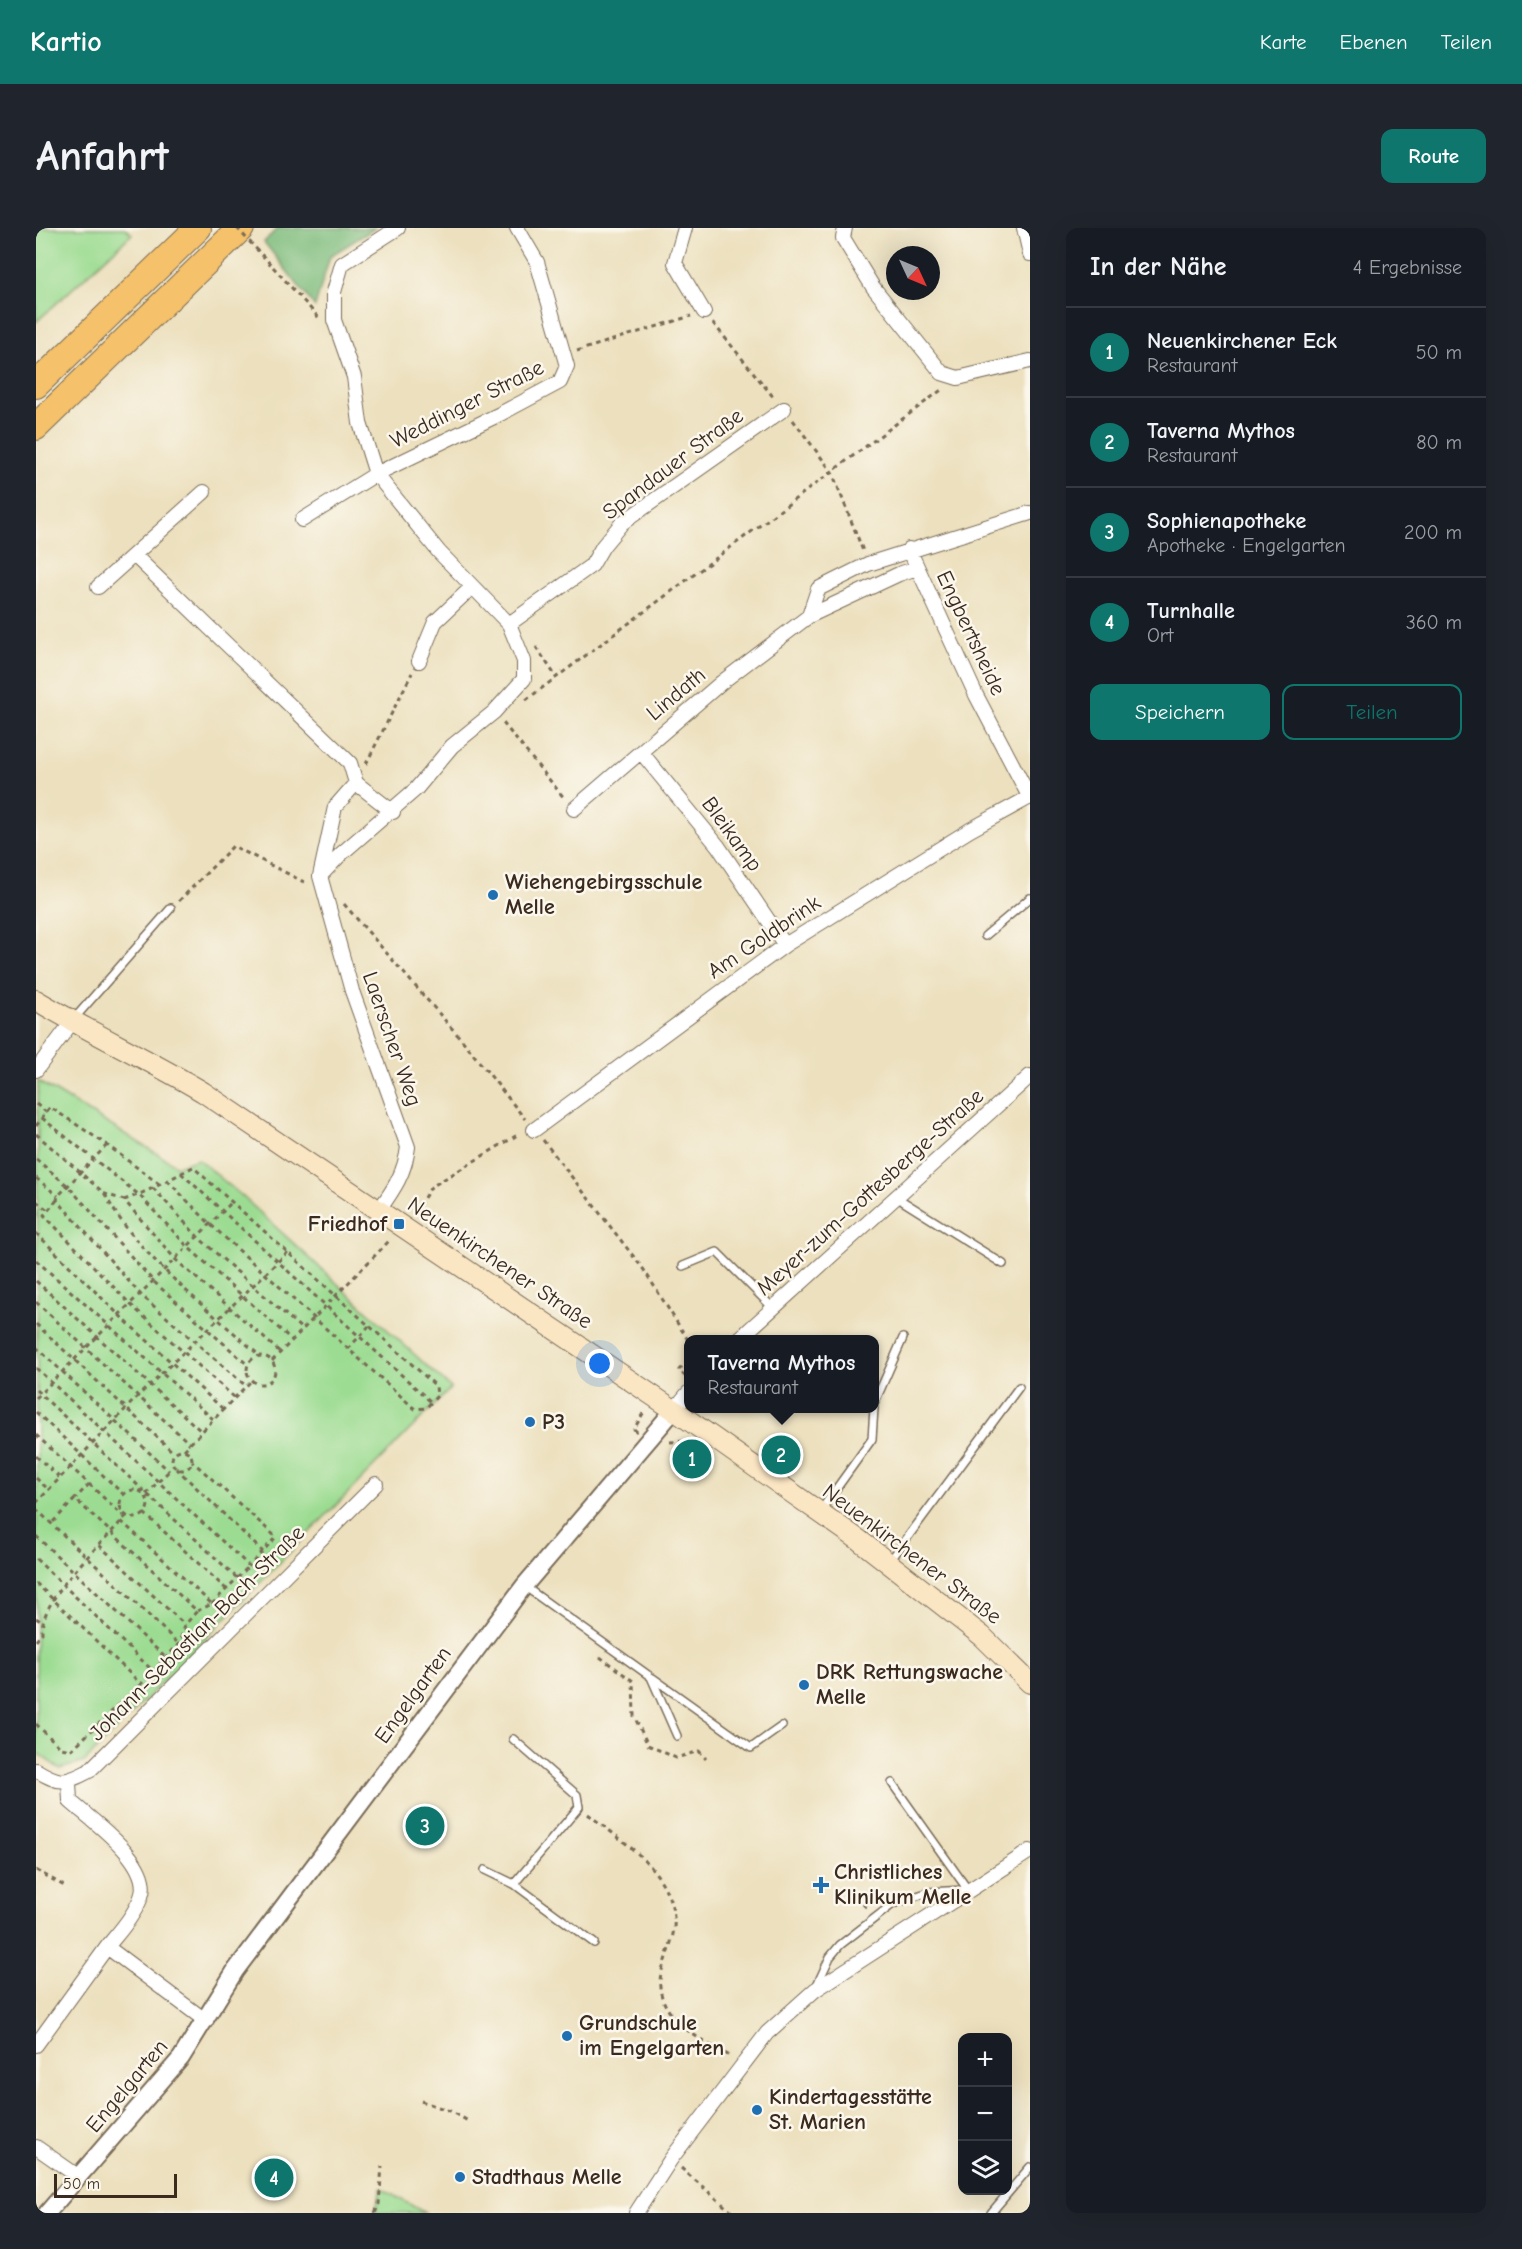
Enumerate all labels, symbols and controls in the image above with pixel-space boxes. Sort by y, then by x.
text: Kartio [30,26,102,58]
text: Karte [1260,30,1307,54]
text: Ebenen [1340,30,1408,54]
text: Teilen [1441,30,1492,54]
button: Route [1381,129,1486,183]
text: Anfahrt [36,132,169,181]
north arrow [886,246,940,300]
text: In der Nähe [1090,252,1227,282]
text: 4 Ergebnisse [1353,256,1462,279]
text: Neuenkirchener Eck [1147,328,1337,354]
text: 1 [1106,341,1113,364]
text: 50 m [1416,341,1462,364]
street label: Weddinger Straße [386,354,548,454]
text: Restaurant [1147,354,1237,377]
street label: Spandauer Straße [598,403,748,525]
text: Taverna Mythos [1147,418,1295,444]
text: 2 [1105,431,1114,454]
text: 80 m [1416,431,1462,454]
text: Restaurant [1147,444,1237,467]
text: Sophienapotheke [1147,508,1306,534]
text: 3 [1105,521,1114,544]
text: 200 m [1404,521,1462,544]
text: Apotheke · Engelgarten [1147,534,1345,557]
street label: Engbertsheide [931,567,1011,699]
text: Turnhalle [1147,598,1235,624]
text: 4 [1105,611,1114,634]
text: 360 m [1406,611,1462,634]
text: Ort [1147,624,1174,647]
street label: Lindath [641,662,711,726]
button: Speichern [1090,684,1270,740]
button: Teilen [1282,684,1462,740]
street label: Bleikamp [696,792,768,876]
place label: Wiehengebirgsschule Melle [505,869,702,920]
marker: Wiehengebirgsschule Melle [486,888,500,902]
street label: Am Goldbrink [703,890,826,984]
street label: Laerscher Weg [357,968,427,1110]
street label: Meyer-zum-Gottesberge-Straße [751,1083,989,1301]
street label: Neuenkirchener Straße [403,1192,597,1334]
place label: Friedhof [308,1211,388,1237]
marker: Friedhof [392,1217,406,1231]
popup [684,1335,879,1413]
your location [585,1349,614,1378]
text: Taverna Mythos [708,1350,855,1376]
text: Restaurant [708,1376,798,1399]
place label: P3 [542,1409,565,1435]
marker: P3 [523,1415,537,1429]
pin: 2 [762,1432,800,1478]
pin: 1 [672,1436,712,1482]
street label: Neuenkirchener Straße [818,1478,1006,1630]
street label: Johann-Sebastian-Bach-Straße [84,1520,310,1746]
street label: Engelgarten [369,1641,457,1749]
place label: DRK Rettungswache Melle [816,1659,1003,1710]
marker: DRK Rettungswache Melle [797,1678,811,1692]
pin: 3 [406,1804,444,1848]
place label: Christliches Klinikum Melle [834,1859,972,1910]
marker: Christliches Klinikum Melle [812,1876,830,1894]
place label: Grundschule im Engelgarten [579,2010,724,2061]
marker: Grundschule im Engelgarten [560,2029,574,2043]
map controls [958,2033,1012,2195]
button: + [958,2033,1012,2087]
street label: Engelgarten [81,2034,173,2138]
place label: Kindertagesstätte St. Marien [769,2084,932,2135]
button: − [958,2087,1012,2141]
marker: Kindertagesstätte St. Marien [750,2103,764,2117]
button: layers [958,2141,1012,2195]
pin: 4 [254,2156,294,2200]
place label: Stadthaus Melle [472,2164,622,2190]
marker: Stadthaus Melle [453,2170,467,2184]
scale bar [54,2171,177,2198]
text: 50 m [63,2175,100,2193]

